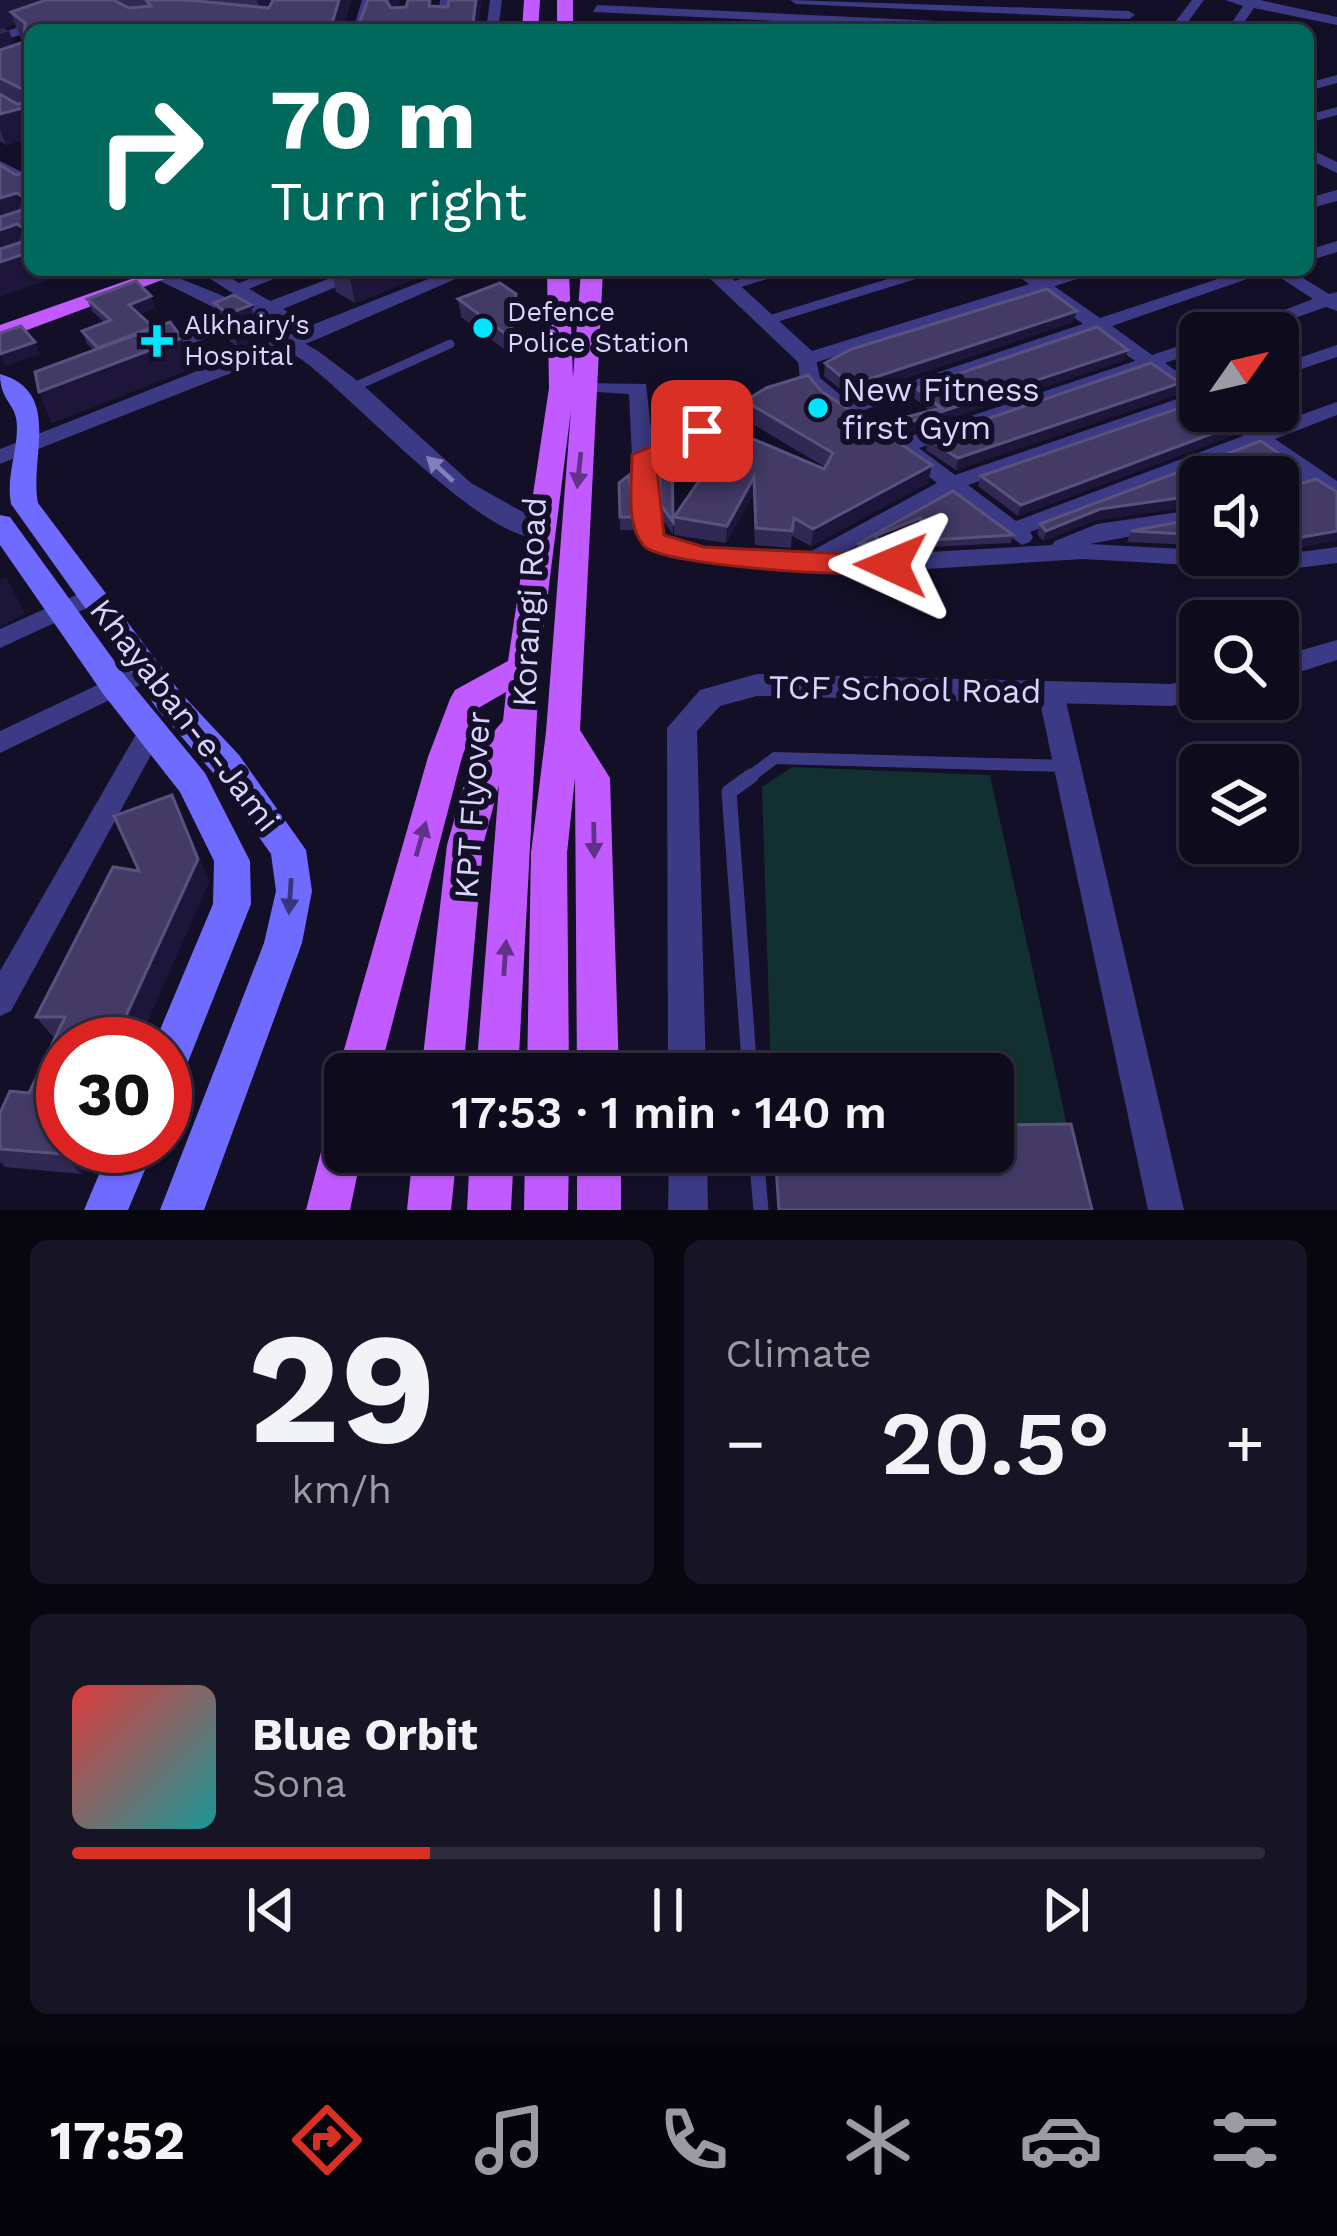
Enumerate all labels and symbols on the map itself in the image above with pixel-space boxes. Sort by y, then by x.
place label: Defence Police Station [507,296,690,359]
place label: Alkhairy's Hospital [184,309,310,372]
north arrow [1179,312,1299,432]
marker: Defence Police Station [470,315,496,341]
marker: Alkhairy's Hospital [141,325,173,357]
place label: New Fitness first Gym [842,370,1040,447]
pin [651,380,753,482]
marker: New Fitness first Gym [805,395,831,421]
one-way arrow [570,452,589,489]
one-way arrow [426,456,455,483]
street label: Korangi Road [504,496,554,708]
position arrow [828,502,954,628]
street label: Khayaban-e-Jami [82,591,288,839]
street label: TCF School Road [768,667,1042,711]
street label: KPT Flyover [446,710,498,900]
one-way arrow [413,821,432,858]
one-way arrow [585,822,604,860]
one-way arrow [280,878,299,916]
one-way arrow [495,939,514,976]
speed limit sign: 30 [36,1017,192,1173]

